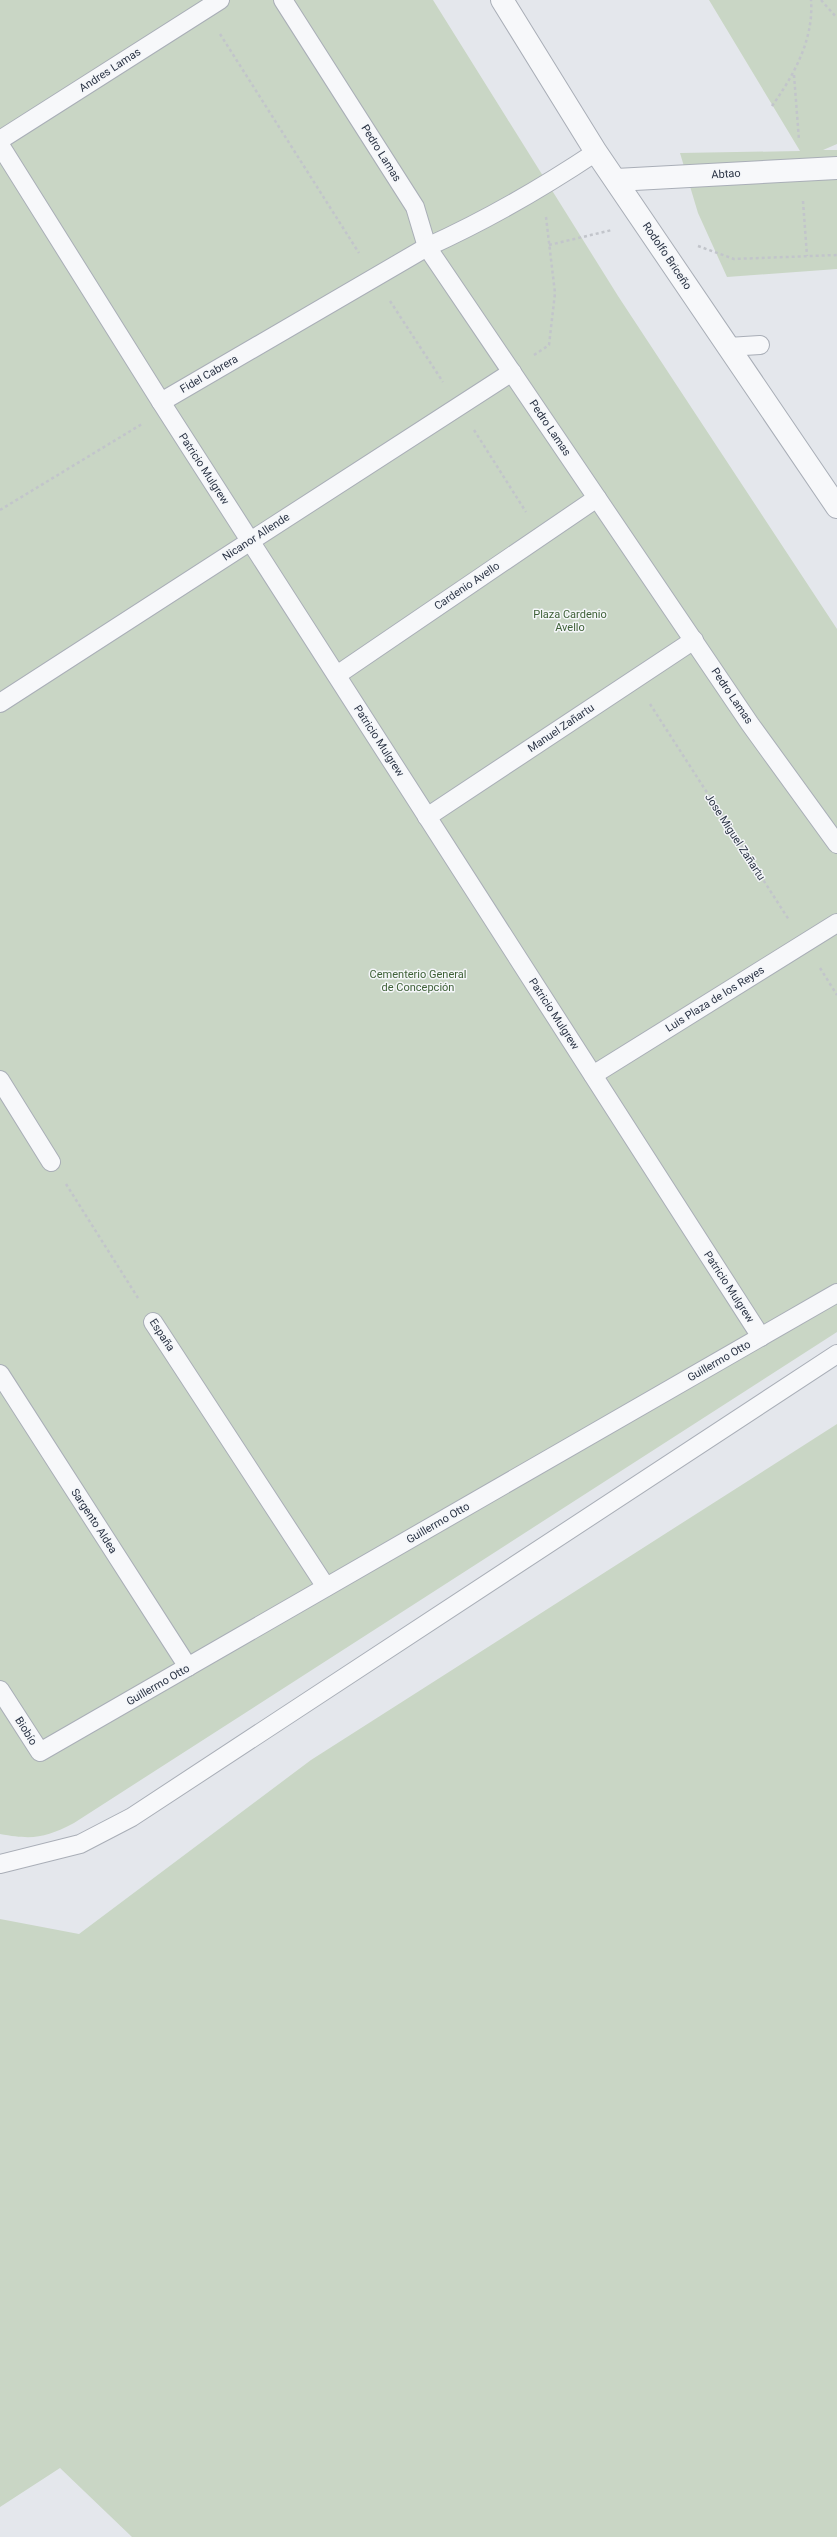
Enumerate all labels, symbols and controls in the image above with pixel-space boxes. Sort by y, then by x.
street label: Andres Lamas [77,45,143,95]
street label: Pedro Lamas [358,122,404,184]
street label: Abtao [711,167,741,181]
street label: Rodolfo Briceño [640,220,694,292]
street label: Fidel Cabrera [178,352,240,396]
street label: Pedro Lamas [527,398,574,459]
street label: Patricio Mulgrew [176,431,232,508]
street label: Nicanor Allende [220,510,292,564]
street label: Cardenio Avello [432,559,502,613]
park label: Plaza Cardenio Avello [533,608,607,634]
street label: Pedro Lamas [709,666,756,727]
street label: Manuel Zañartu [525,701,597,755]
street label: Patricio Mulgrew [351,703,407,780]
street label: Jose Miguel Zañartu [702,791,768,883]
street label: Luis Plaza de los Reyes [663,963,767,1035]
park label: Cementerio General de Concepción [370,968,466,994]
street label: Patricio Mulgrew [526,976,582,1053]
street label: Patricio Mulgrew [701,1249,757,1326]
street label: España [147,1316,177,1354]
street label: Guillermo Otto [685,1338,753,1384]
street label: Sargento Aldea [68,1486,120,1556]
street label: Guillermo Otto [404,1500,472,1546]
street label: Guillermo Otto [124,1662,192,1708]
street label: Biobío [12,1714,40,1748]

